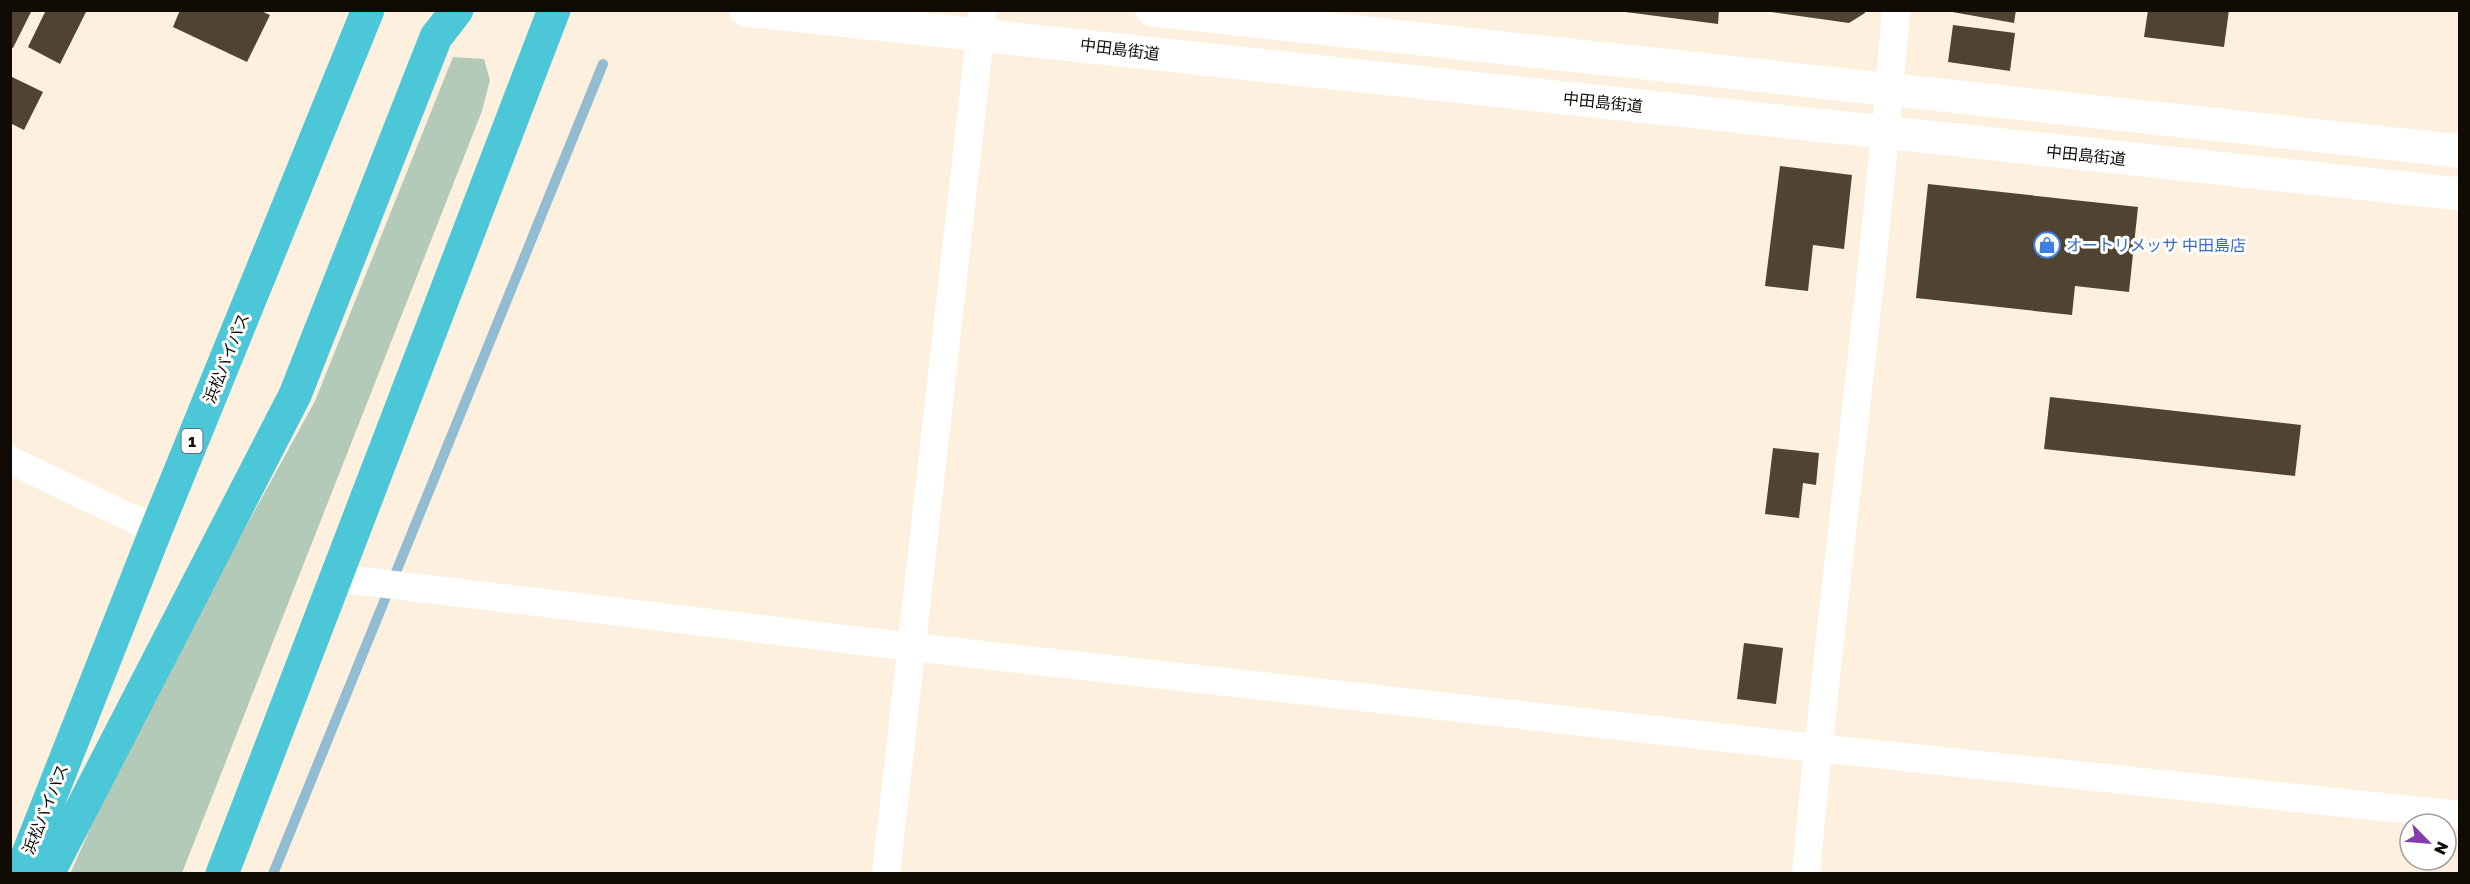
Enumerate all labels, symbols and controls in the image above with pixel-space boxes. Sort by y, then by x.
street label: 中田島街道 [1079,34,1161,64]
street label: 中田島街道 [1562,88,1644,116]
street label: 中田島街道 [2045,141,2127,169]
shop icon: オートリメッサ 中田島店 [2032,230,2062,260]
place label: オートリメッサ 中田島店 [2066,235,2246,255]
street label: 浜松バイパス [199,310,253,406]
road number: 1 [182,429,202,453]
street label: 浜松バイパス [18,761,72,857]
north arrow [2398,812,2458,872]
text: N [2430,839,2453,858]

